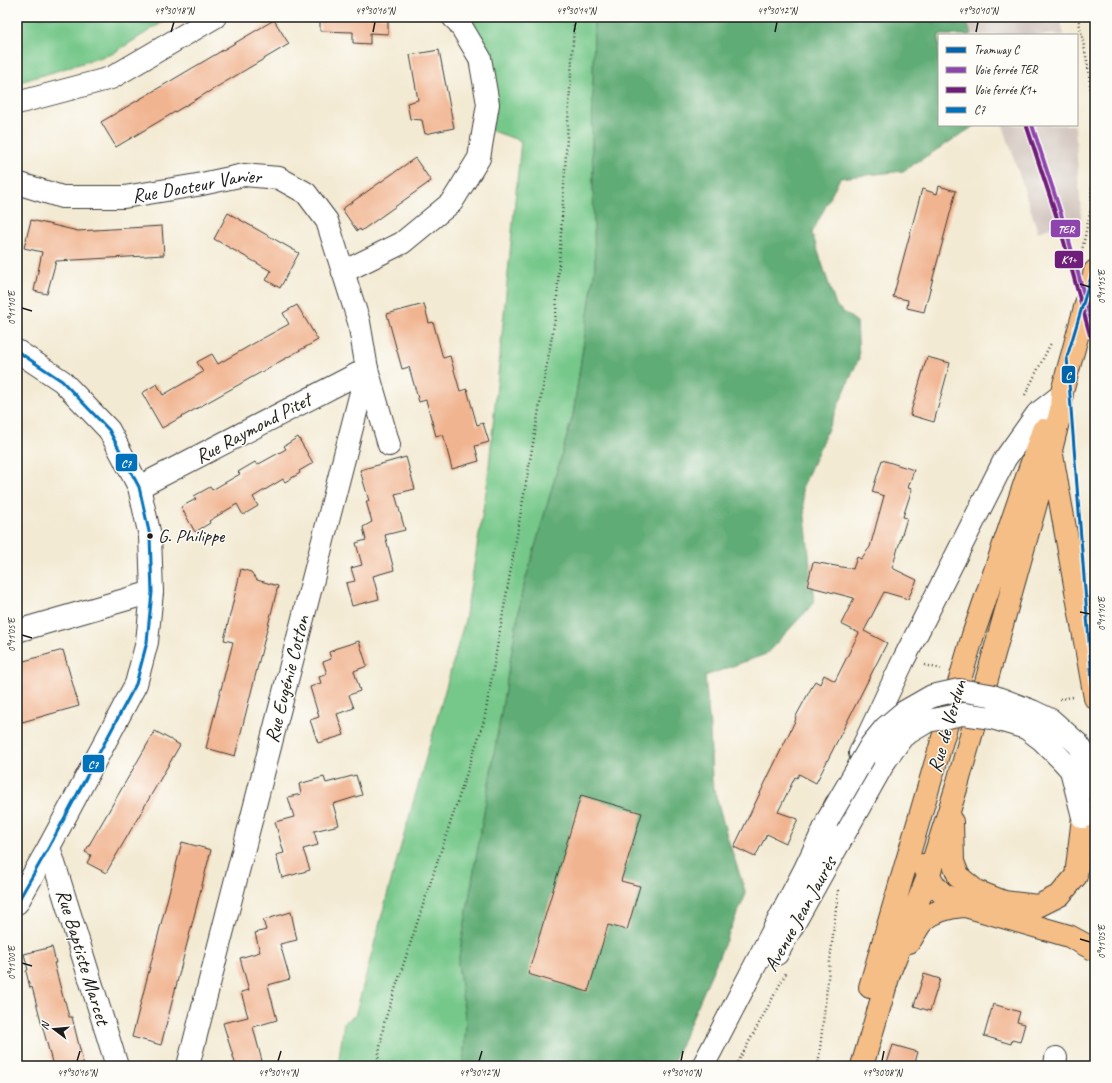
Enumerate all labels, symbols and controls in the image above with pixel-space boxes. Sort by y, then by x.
text: 49°30'18"N [154,4,196,17]
text: 49°30'16"N [355,4,397,17]
text: 49°30'14"N [556,4,598,17]
text: 49°30'12"N [757,4,799,17]
text: 49°30'10"N [958,4,1000,17]
legend [938,34,1078,126]
text: Tramway C [974,42,1020,58]
text: Voie ferrée TER [974,62,1038,78]
text: Voie ferrée K1+ [974,82,1037,98]
text: C7 [974,102,986,118]
street label: Rue Docteur Vanier [130,163,264,208]
line badge: TER [1050,219,1081,238]
text: TER [1058,222,1076,236]
line badge: K1+ [1054,250,1084,269]
text: K1+ [1061,252,1078,266]
text: 0°11'15"E [1095,268,1108,304]
text: 0°11'10"E [5,289,18,325]
line badge: C [1061,365,1076,384]
text: C [1065,368,1072,382]
street label: Rue Raymond Pitet [191,385,318,469]
line badge: C7 [115,453,138,472]
text: C7 [121,456,132,470]
place label: G. Philippe [158,524,226,548]
marker: G. Philippe [145,531,155,541]
text: 0°11'10"E [1095,595,1108,631]
street label: Rue Eugénie Cotton [259,612,315,745]
text: 0°11'05"E [5,616,18,652]
street label: Rue de Verdun [922,676,972,775]
line badge: C7 [82,754,105,773]
text: C7 [88,757,99,771]
street label: Avenue Jean Jaurès [758,850,843,976]
street label: Rue Baptiste Marcet [51,886,116,1030]
text: 0°11'05"E [1095,923,1108,959]
text: 0°11'00"E [5,944,18,980]
north arrow [34,1009,74,1049]
text: N [37,1019,53,1031]
text: 49°30'16"N [57,1066,99,1079]
text: 49°30'14"N [258,1066,300,1079]
text: 49°30'12"N [459,1066,501,1079]
text: 49°30'10"N [661,1066,703,1079]
text: 49°30'08"N [862,1066,904,1079]

